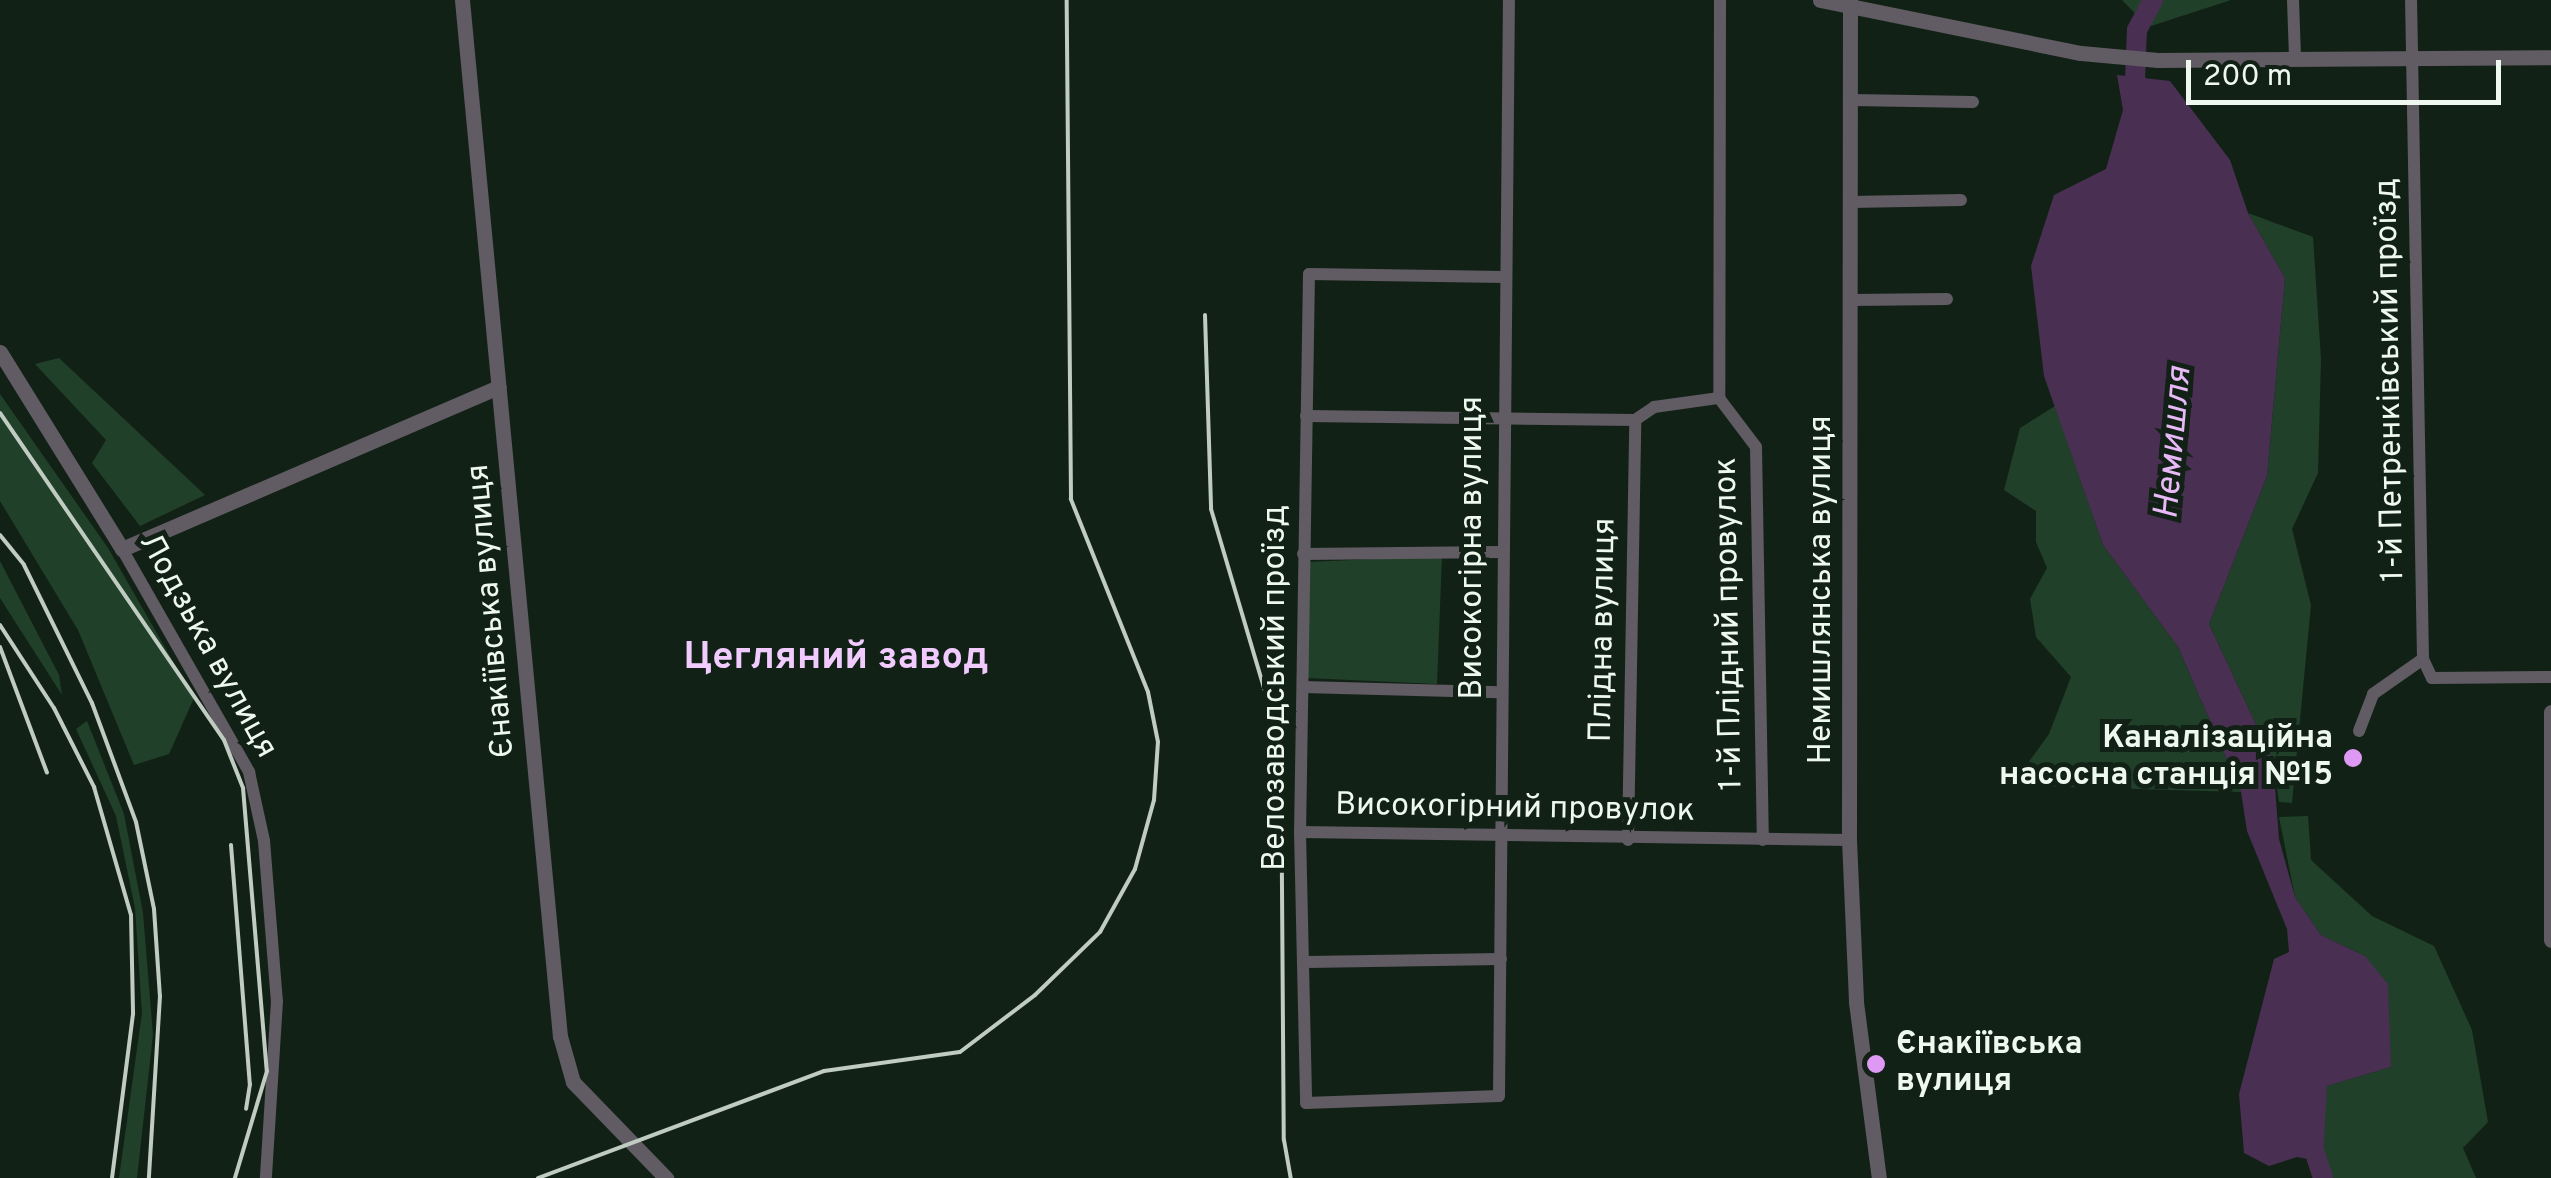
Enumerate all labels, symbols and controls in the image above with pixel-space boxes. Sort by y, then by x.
scale bar [2191,40,2506,102]
text: 200 m [2203,59,2292,96]
street label: 1-й Петренківський проїзд [2368,178,2414,582]
water label: Немишля [2146,365,2202,521]
street label: Високогірна вулиця [1454,396,1492,700]
street label: Немишлянська вулиця [1803,415,1841,765]
street label: 1-й Плідний провулок [1708,457,1752,791]
street label: Єнакіївська вулиця [460,462,524,760]
street label: Велозаводський проїзд [1257,505,1295,871]
street label: Плідна вулиця [1583,517,1625,743]
street label: Лодзька вулиця [129,527,285,765]
district label: Цегляний завод [683,636,989,682]
place label: Каналізаційна насосна станція №15 [1999,721,2333,796]
marker: Каналізаційна насосна станція №15 [2342,747,2364,769]
street label: Високогірний провулок [1335,787,1695,831]
place label: Єнакіївська вулиця [1896,1027,2083,1102]
marker: Єнакіївська вулиця [1865,1053,1887,1075]

